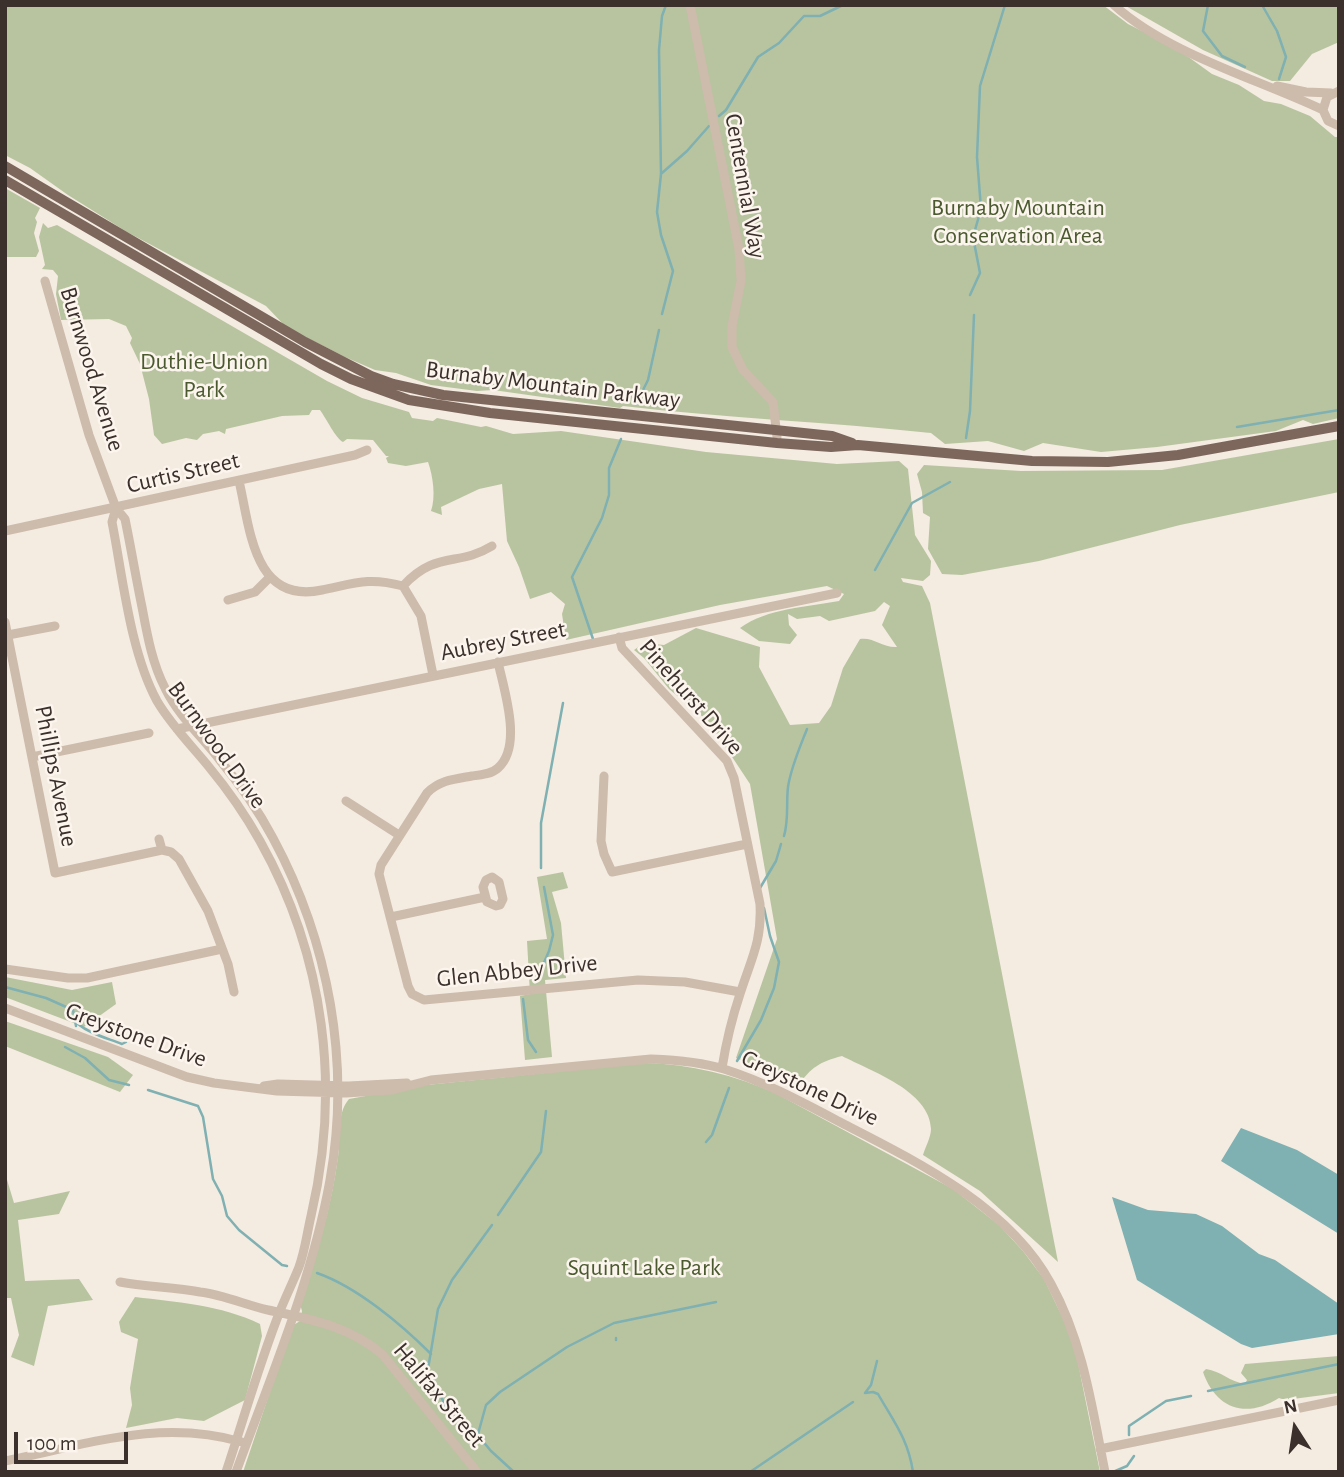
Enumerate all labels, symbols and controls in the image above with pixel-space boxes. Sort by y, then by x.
street label: Centennial Way [718,111,772,261]
park label: Burnaby Mountain Conservation Area [931,194,1105,250]
street label: Burnwood Avenue [53,283,131,455]
park label: Duthie-Union Park [140,348,268,404]
street label: Burnaby Mountain Parkway [424,355,682,415]
street label: Curtis Street [124,446,242,500]
street label: Aubrey Street [438,615,568,667]
street label: Pinehurst Drive [633,633,749,761]
street label: Burnwood Drive [161,676,273,814]
street label: Phillips Avenue [28,703,84,849]
street label: Glen Abbey Drive [435,948,599,994]
street label: Greystone Drive [62,996,210,1074]
street label: Greystone Drive [737,1044,883,1132]
park label: Squint Lake Park [567,1254,721,1282]
street label: Halifax Street [387,1337,491,1453]
north arrow [1260,1393,1330,1463]
text: N [1282,1396,1299,1418]
scale bar [18,1418,131,1462]
text: 100 m [27,1433,77,1454]

